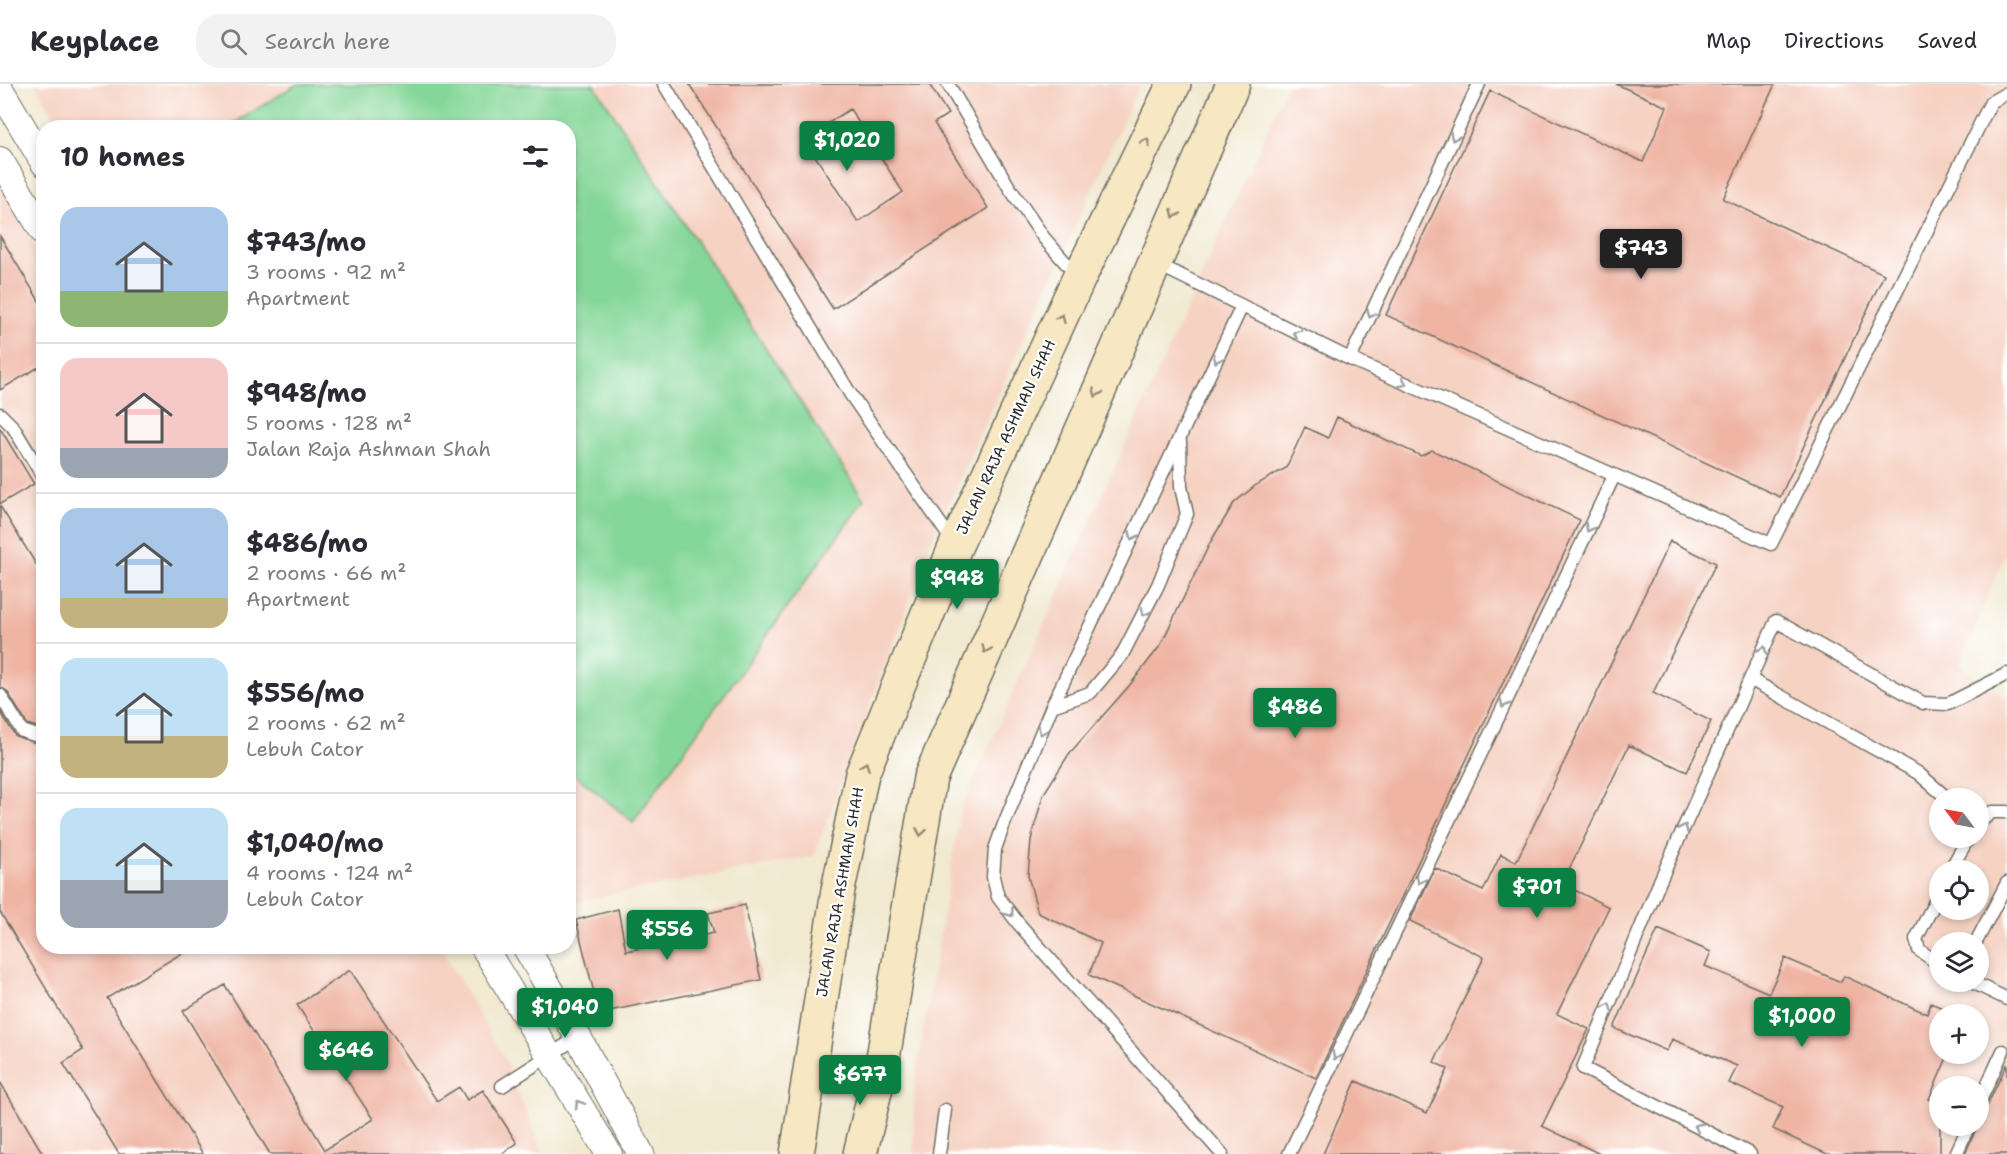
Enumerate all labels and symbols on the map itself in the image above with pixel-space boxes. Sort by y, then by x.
pin: $1,020 [798,121,896,172]
one-way arrow [1450,131,1462,142]
one-way arrow [1138,138,1150,149]
one-way arrow [1170,208,1182,219]
pin: $743 [1605,229,1677,280]
one-way arrow [1367,307,1379,318]
one-way arrow [1054,313,1066,324]
one-way arrow [1293,329,1304,341]
street label: JALAN RAJA ASHMAN SHAH [952,336,1060,538]
one-way arrow [1212,353,1224,364]
one-way arrow [1397,376,1408,388]
one-way arrow [1092,387,1104,398]
one-way arrow [1584,522,1596,533]
one-way arrow [1129,529,1141,540]
pin: $948 [921,559,993,610]
one-way arrow [1140,605,1152,616]
one-way arrow [981,643,993,654]
one-way arrow [1756,645,1768,656]
pin: $486 [1259,688,1331,739]
one-way arrow [1500,698,1512,709]
one-way arrow [1037,725,1049,736]
one-way arrow [858,761,870,772]
street label: JALAN RAJA ASHMAN SHAH [812,785,868,999]
north arrow [1929,788,1989,848]
one-way arrow [1676,823,1688,834]
one-way arrow [915,826,928,836]
pin: $701 [1501,868,1573,919]
one-way arrow [1416,874,1428,885]
one-way arrow [1003,906,1014,917]
pin: $556 [631,910,703,961]
pin: $1,040 [516,988,614,1039]
pin: $1,000 [1753,997,1851,1048]
one-way arrow [1601,1002,1613,1013]
pin: $646 [310,1031,382,1082]
one-way arrow [1332,1050,1344,1061]
pin: $677 [824,1055,896,1106]
one-way arrow [575,1100,586,1110]
one-way arrow [1694,1123,1704,1134]

